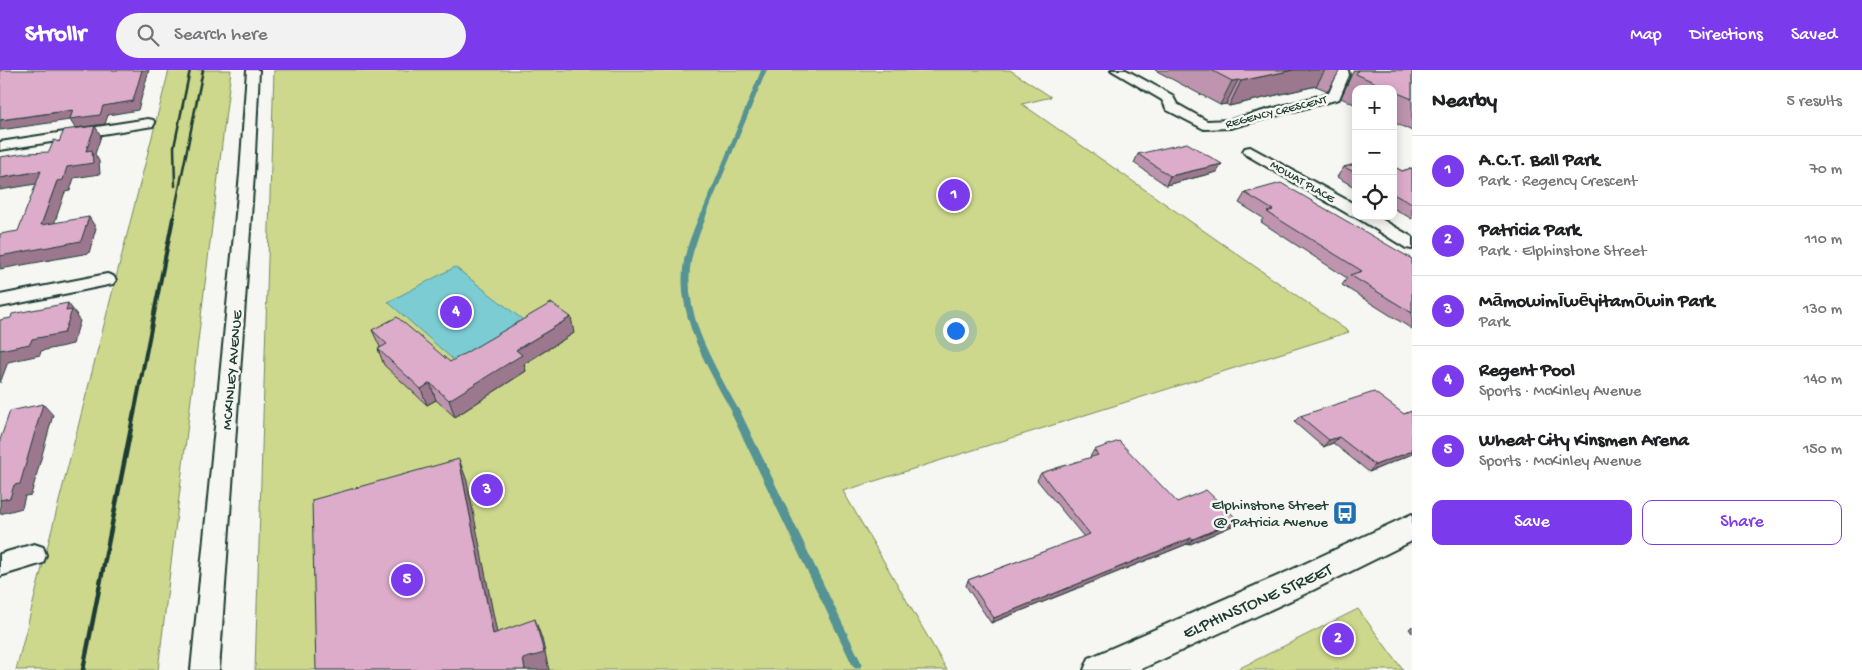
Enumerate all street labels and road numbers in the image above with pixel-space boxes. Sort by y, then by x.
street label: REGENCY CRESCENT [1224,93,1330,132]
street label: MOWAT PLACE [1267,159,1337,207]
street label: MCKINLEY AVENUE [219,309,247,431]
street label: ELPHINSTONE STREET [1180,559,1337,645]

